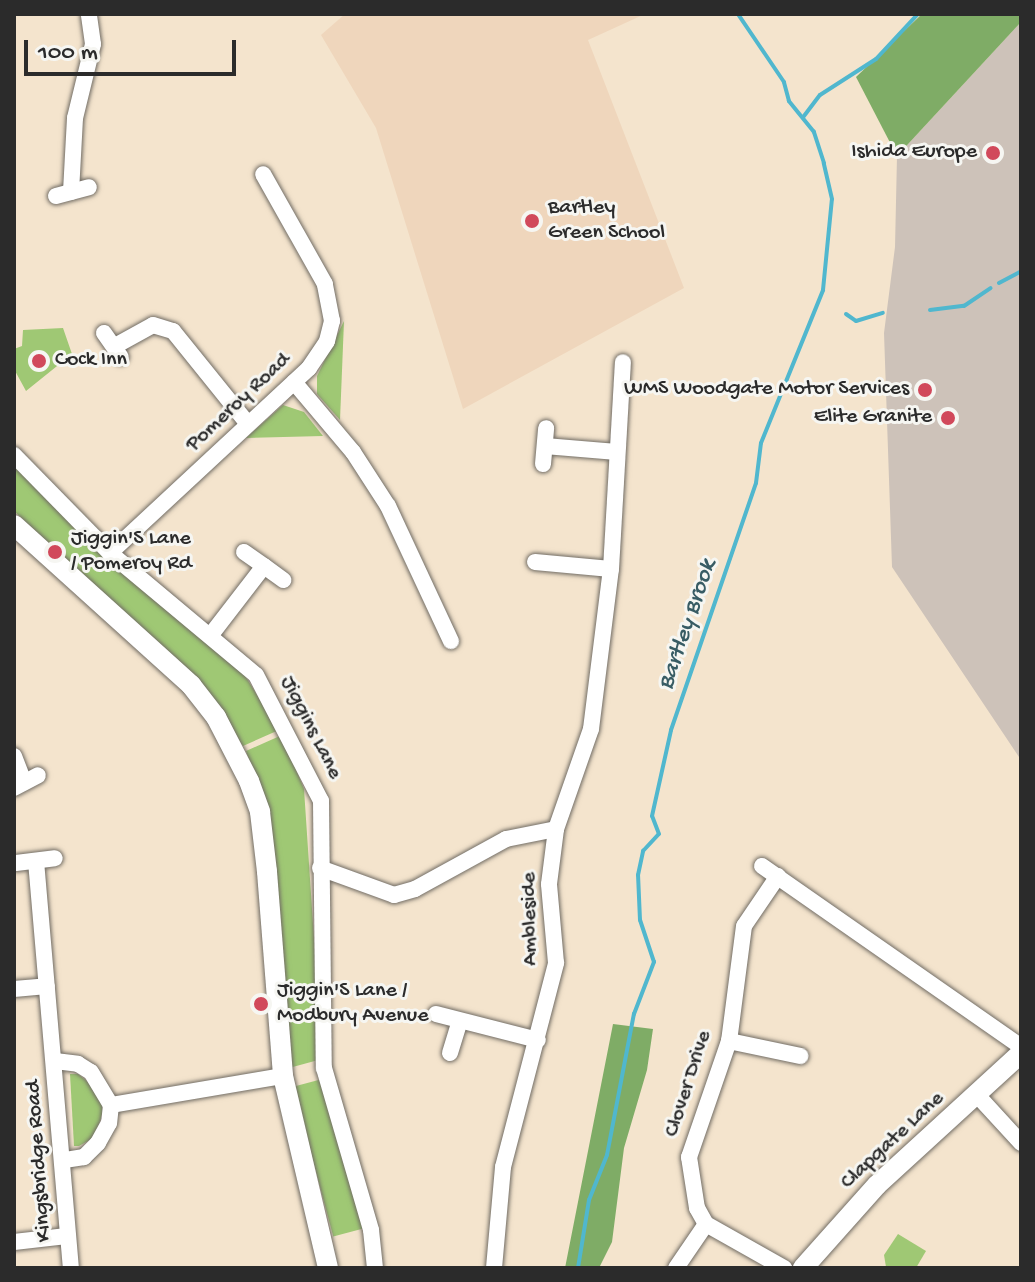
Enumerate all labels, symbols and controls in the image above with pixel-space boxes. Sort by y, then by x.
scale bar [28,24,240,74]
text: 100 m [38,39,98,68]
place label: Ishida Europe [851,140,977,166]
marker: Ishida Europe [984,144,1002,162]
place label: Bartley Green School [548,195,665,246]
marker: Bartley Green School [523,212,541,230]
place label: Cock Inn [55,348,127,374]
street label: Pomeroy Road [181,348,297,458]
marker: Cock Inn [30,352,48,370]
place label: WMS Woodgate Motor Services [624,377,909,403]
marker: WMS Woodgate Motor Services [916,381,934,399]
place label: Elite Granite [814,405,932,431]
marker: Elite Granite [939,409,957,427]
place label: Jiggin'S Lane / Pomeroy Rd [71,526,192,578]
marker: Jiggin'S Lane / Pomeroy Rd [46,543,64,561]
water label: Bartley Brook [652,556,724,694]
street label: Jiggins Lane [273,672,347,784]
street label: Ambleside [517,872,545,966]
place label: Jiggin'S Lane / Modbury Avenue [277,978,428,1030]
marker: Jiggin'S Lane / Modbury Avenue [252,995,270,1013]
street label: Clover Drive [659,1028,719,1140]
street label: Kingsbridge Road [21,1079,59,1243]
street label: Clapgate Lane [836,1086,950,1196]

